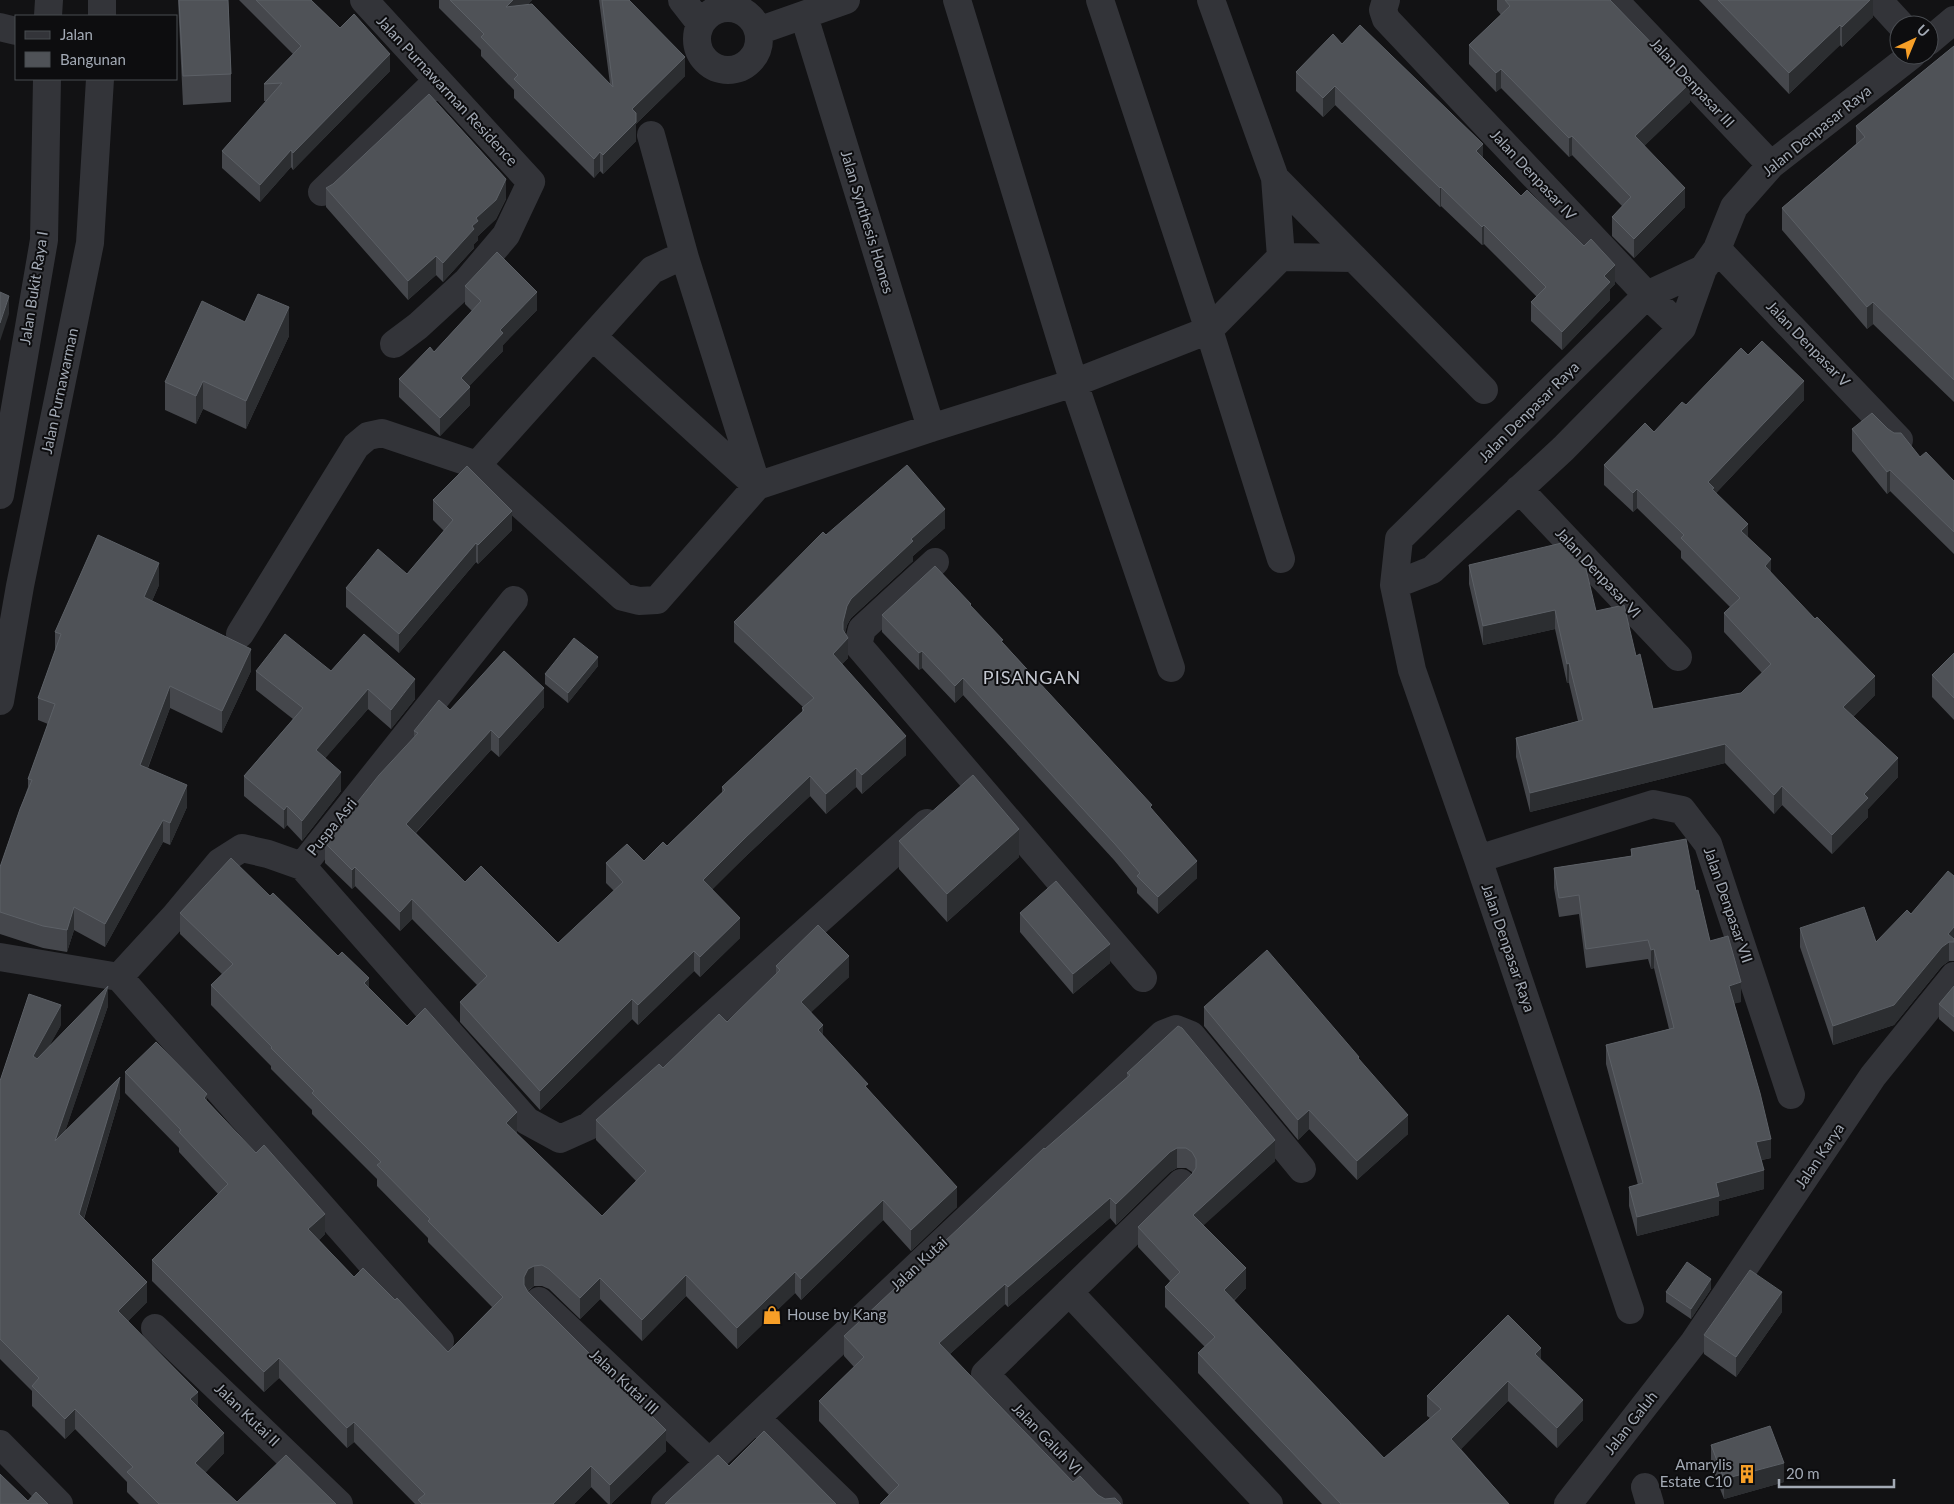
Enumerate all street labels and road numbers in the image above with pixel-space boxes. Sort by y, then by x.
street label: Jalan Purnawarman Residence [373,12,522,169]
street label: Jalan Denpasar III [1647,34,1739,131]
street label: Jalan Denpasar Raya [1758,81,1874,180]
street label: Jalan Denpasar IV [1487,125,1581,224]
street label: Jalan Synthesis Homes [838,148,898,296]
street label: Jalan Bukit Raya I [15,230,51,346]
street label: Jalan Denpasar V [1763,297,1855,391]
street label: Jalan Purnawarman [37,326,81,455]
street label: Jalan Denpasar Raya [1474,357,1582,465]
street label: Jalan Denpasar VI [1552,523,1645,621]
street label: Puspa Asri [303,794,360,859]
street label: Jalan Denpasar VII [1701,844,1757,965]
street label: Jalan Denpasar Raya [1479,881,1539,1014]
street label: Jalan Karya [1791,1120,1847,1191]
street label: Jalan Kutai [886,1232,950,1294]
street label: Jalan Kutai III [587,1345,663,1418]
street label: Jalan Kutai II [211,1379,284,1450]
street label: Jalan Galuh [1600,1387,1660,1458]
street label: Jalan Galuh VI [1009,1399,1086,1478]

